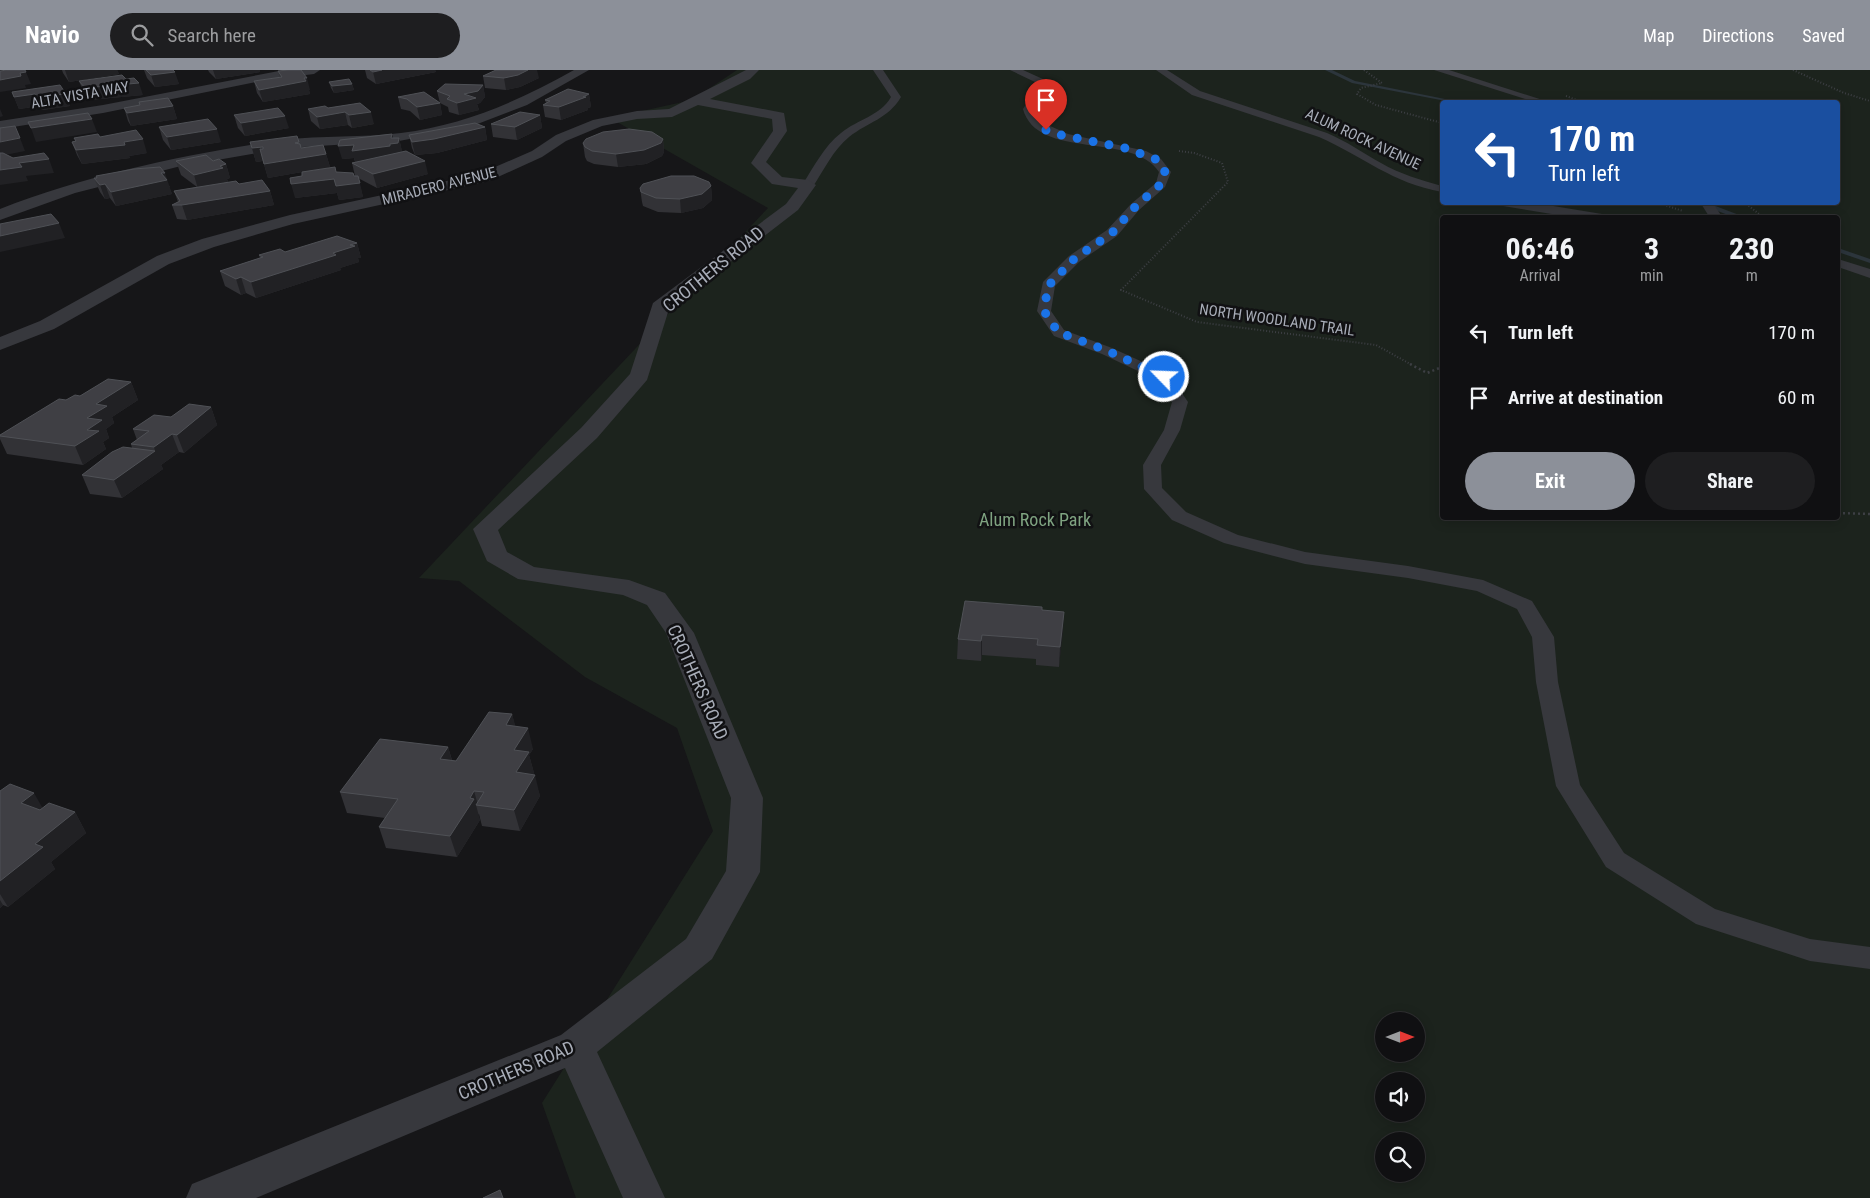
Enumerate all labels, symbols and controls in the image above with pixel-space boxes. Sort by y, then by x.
search box [110,13,460,58]
text: Navio [25,21,80,49]
icon: search [128,21,156,49]
text: Search here [168,24,256,47]
text: Map [1643,25,1674,46]
text: Directions [1702,25,1774,46]
text: Saved [1802,25,1845,46]
street label: ALTA VISTA WAY [30,77,131,112]
pin [1025,79,1067,130]
icon: arrive [1032,86,1060,114]
street label: ALUM ROCK AVENUE [1303,104,1423,174]
text: 170 m [1548,119,1635,160]
icon: left [1465,120,1530,185]
text: Turn left [1548,161,1620,186]
street label: MIRADERO AVENUE [380,163,498,209]
street label: CROTHERS ROAD [658,222,768,316]
text: 06:46 [1506,231,1574,266]
text: 3 [1644,231,1659,266]
text: 230 [1729,231,1774,266]
text: Arrival [1520,266,1560,285]
text: min [1640,266,1663,285]
text: m [1746,266,1758,285]
street label: NORTH WOODLAND TRAIL [1198,300,1356,340]
icon: left [1465,319,1493,347]
text: Turn left [1508,321,1573,344]
text: 170 m [1768,321,1815,344]
position arrow [1137,350,1189,402]
icon: arrive [1465,384,1493,412]
text: Arrive at destination [1508,386,1663,409]
text: 60 m [1778,386,1815,409]
button: Exit [1465,452,1635,510]
button: Share [1645,452,1815,510]
park label: Alum Rock Park [979,509,1091,530]
street label: CROTHERS ROAD [663,621,733,743]
north arrow [1375,1012,1425,1062]
map controls [1375,1012,1425,1182]
street label: CROTHERS ROAD [455,1036,577,1104]
button: sound [1375,1072,1425,1122]
button: search [1375,1132,1425,1182]

